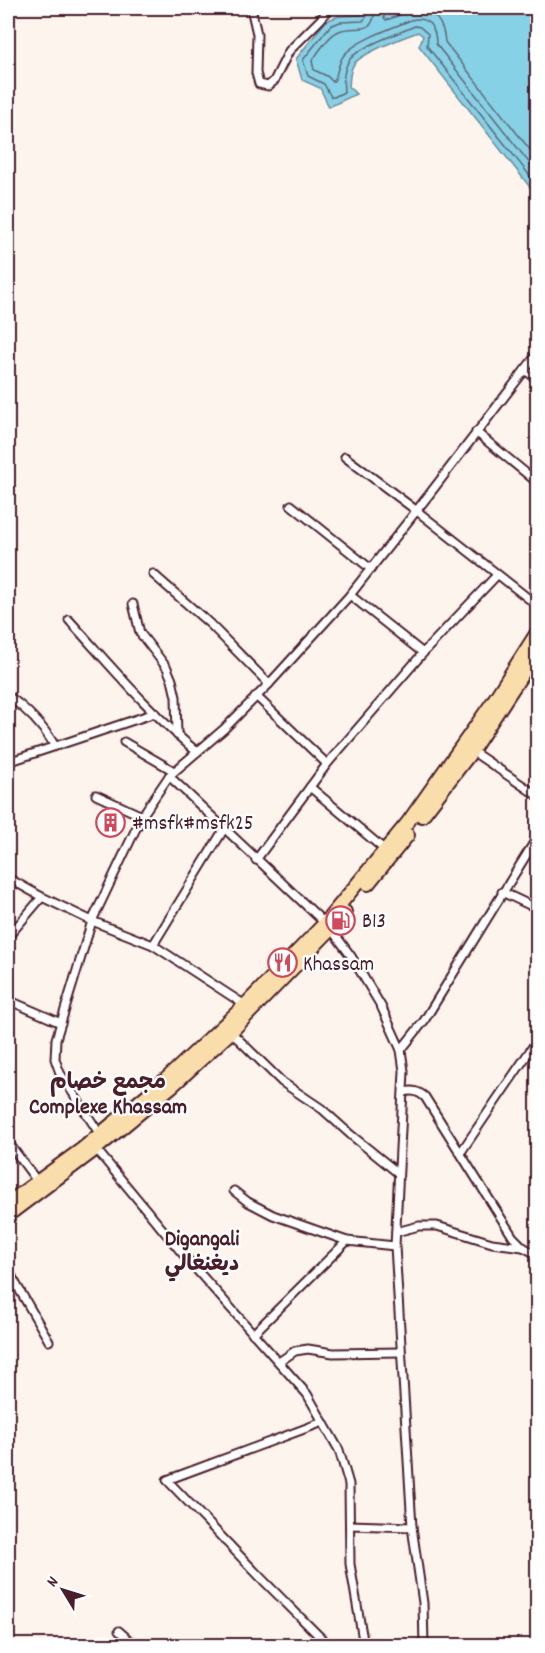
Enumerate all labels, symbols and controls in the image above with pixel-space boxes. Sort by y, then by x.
building icon: #msfk#msfk25 [95,806,127,838]
place label: #msfk#msfk25 [132,810,254,840]
fuel station icon: B13 [325,904,357,936]
place label: B13 [362,908,386,938]
restaurant icon: Khassam [266,947,298,979]
place label: Khassam [303,951,374,981]
district label: مجمع خصام Complexe Khassam [29,1068,187,1124]
district label: Digangali ديغنغالي [165,1225,239,1282]
north arrow [33,1560,93,1620]
text: N [42,1572,65,1592]

